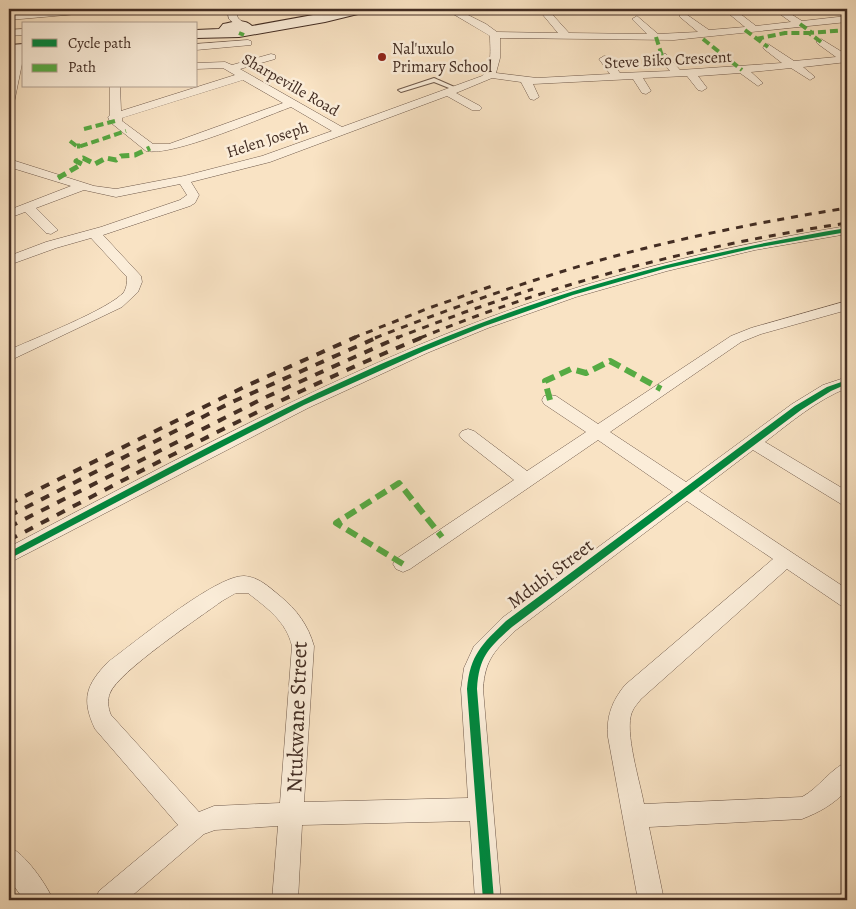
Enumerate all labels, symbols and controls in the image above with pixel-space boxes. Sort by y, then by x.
legend [22,22,198,88]
text: Cycle path [68,33,131,53]
place label: Nal'uxulo Primary School [392,38,492,78]
street label: Steve Biko Crescent [604,46,732,74]
street label: Sharpeville Road [238,48,344,122]
marker: Nal'uxulo Primary School [376,51,388,63]
text: Path [68,57,96,77]
street label: Helen Joseph [223,116,312,164]
street label: Mdubi Street [502,533,599,615]
street label: Ntukwane Street [279,641,315,793]

